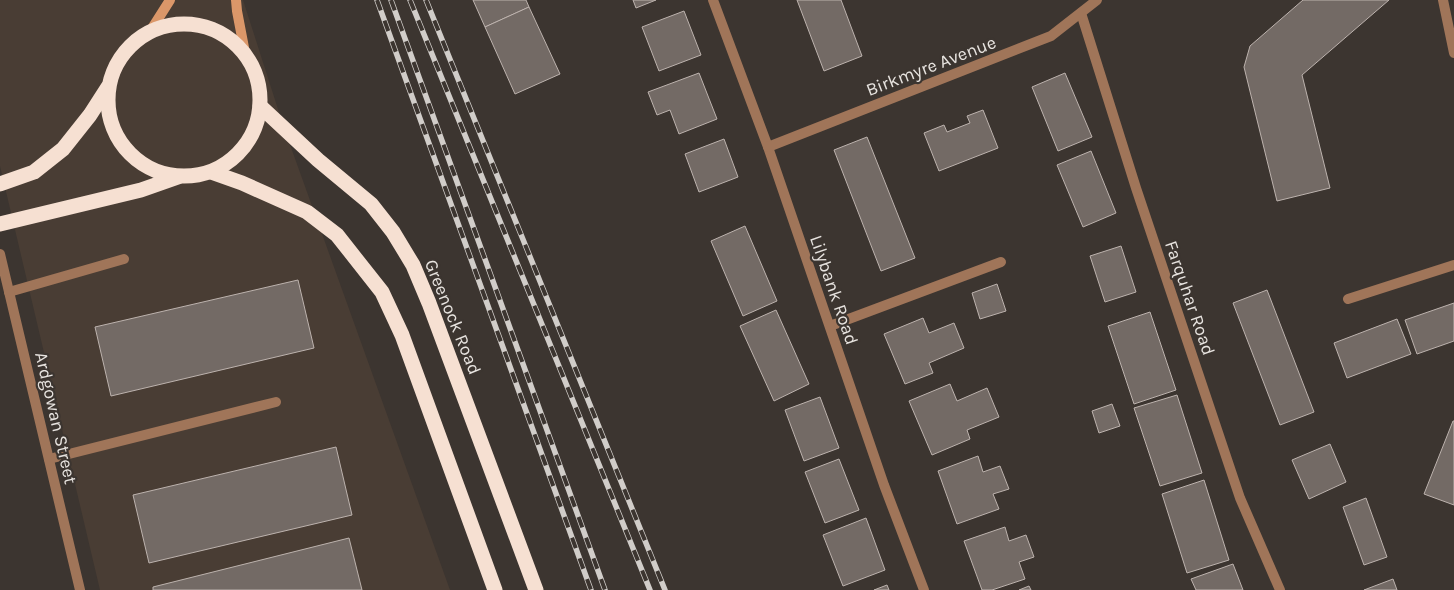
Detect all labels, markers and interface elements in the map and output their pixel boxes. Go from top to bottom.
street label: Birkmyre Avenue [863,31,999,101]
street label: Lilybank Road [805,232,863,348]
street label: Farquhar Road [1160,238,1220,358]
street label: Greenock Road [420,256,486,378]
street label: Ardgowan Street [30,350,82,486]

